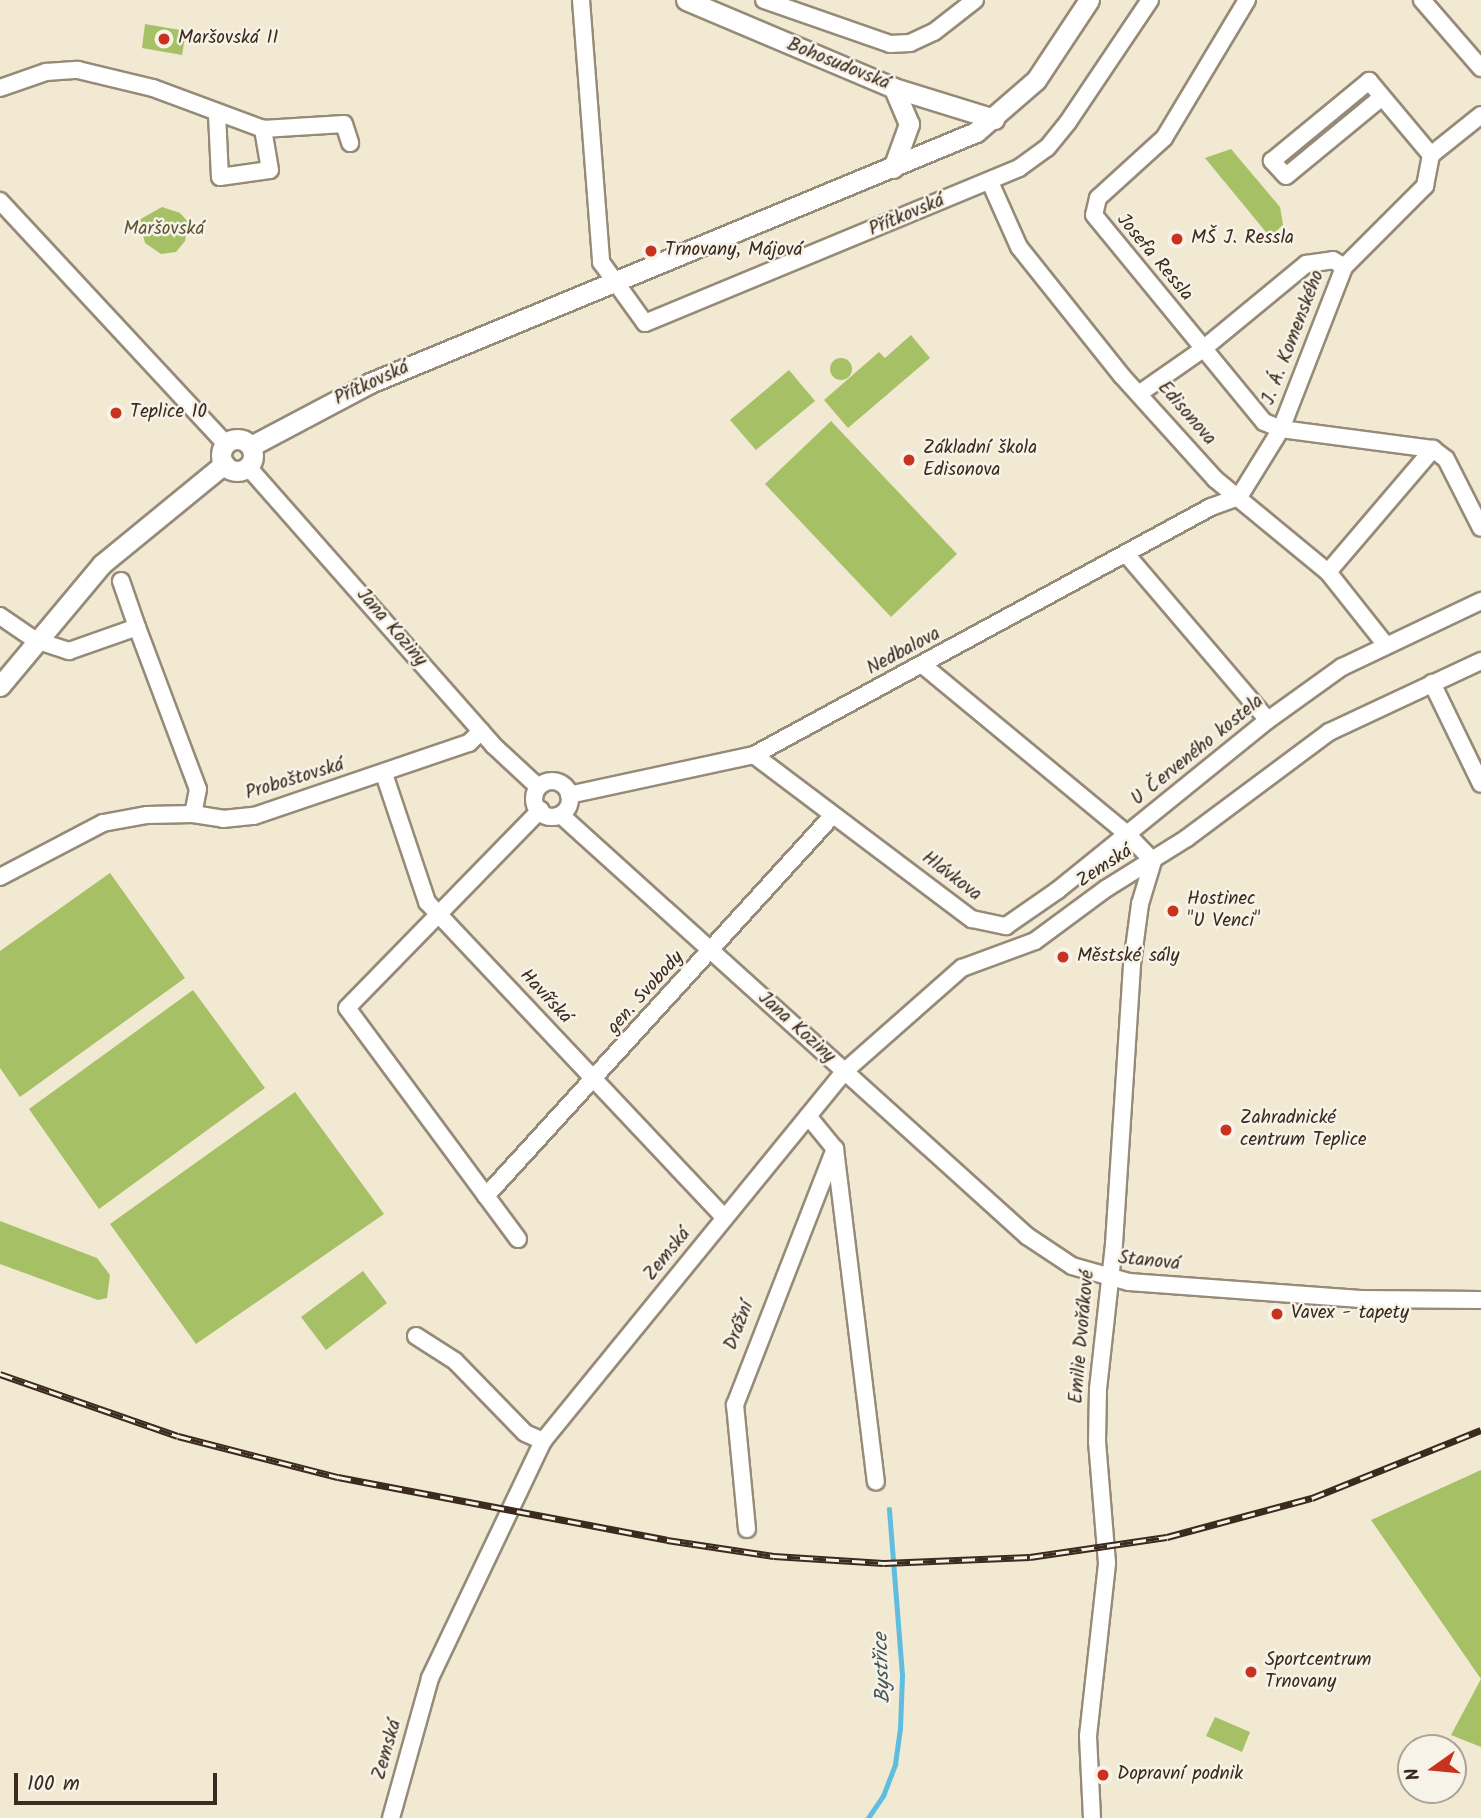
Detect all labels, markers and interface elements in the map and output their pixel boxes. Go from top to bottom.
place label: Maršovská II [178,28,278,50]
marker: Maršovská II [156,31,172,47]
street label: Bohosudovská [783,34,893,96]
street label: Přítkovská [866,190,948,242]
street label: Josefa Ressla [1111,210,1197,306]
park label: Maršovská [124,219,204,241]
place label: MŠ J. Ressla [1191,228,1294,250]
marker: MŠ J. Ressla [1169,231,1185,247]
place label: Trnovany, Májová [665,240,802,262]
marker: Trnovany, Májová [643,243,659,259]
street label: J. Á. Komenského [1258,267,1330,409]
street label: Přítkovská [331,357,413,411]
street label: Edisonova [1152,377,1220,451]
place label: Teplice 10 [130,402,207,424]
marker: Teplice 10 [108,405,124,421]
place label: Základní škola Edisonova [923,438,1037,482]
marker: Základní škola Edisonova [901,452,917,468]
street label: Jana Koziny [351,584,431,672]
street label: Nedbalova [863,623,945,681]
street label: U Červeného kostela [1127,691,1269,811]
street label: Proboštovská [243,754,347,806]
street label: Zemská [1073,841,1137,893]
street label: Hlávkova [917,847,985,907]
place label: Hostinec "U Venci" [1187,889,1260,933]
marker: Hostinec "U Venci" [1165,903,1181,919]
place label: Městské sály [1077,946,1179,968]
street label: gen. Svobody [603,947,689,1039]
marker: Městské sály [1055,949,1071,965]
street label: Havířská [514,965,576,1029]
street label: Jana Koziny [753,987,839,1069]
place label: Zahradnické centrum Teplice [1240,1108,1367,1152]
marker: Zahradnické centrum Teplice [1218,1122,1234,1138]
street label: Zemská [640,1224,696,1286]
street label: Stanová [1117,1247,1181,1277]
street label: Emilie Dvořákové [1066,1269,1100,1405]
street label: Drážní [720,1298,760,1354]
place label: Vavex - tapety [1291,1303,1409,1325]
marker: Vavex - tapety [1269,1306,1285,1322]
water label: Bystřice [869,1632,897,1704]
place label: Sportcentrum Trnovany [1265,1650,1371,1694]
marker: Sportcentrum Trnovany [1243,1664,1259,1680]
street label: Zemská [369,1717,407,1783]
north arrow [1397,1734,1467,1804]
scale bar [18,1758,220,1802]
place label: Dopravní podnik [1117,1764,1243,1786]
text: N [1398,1764,1430,1784]
marker: Dopravní podnik [1095,1767,1111,1783]
text: 100 m [27,1768,80,1801]

